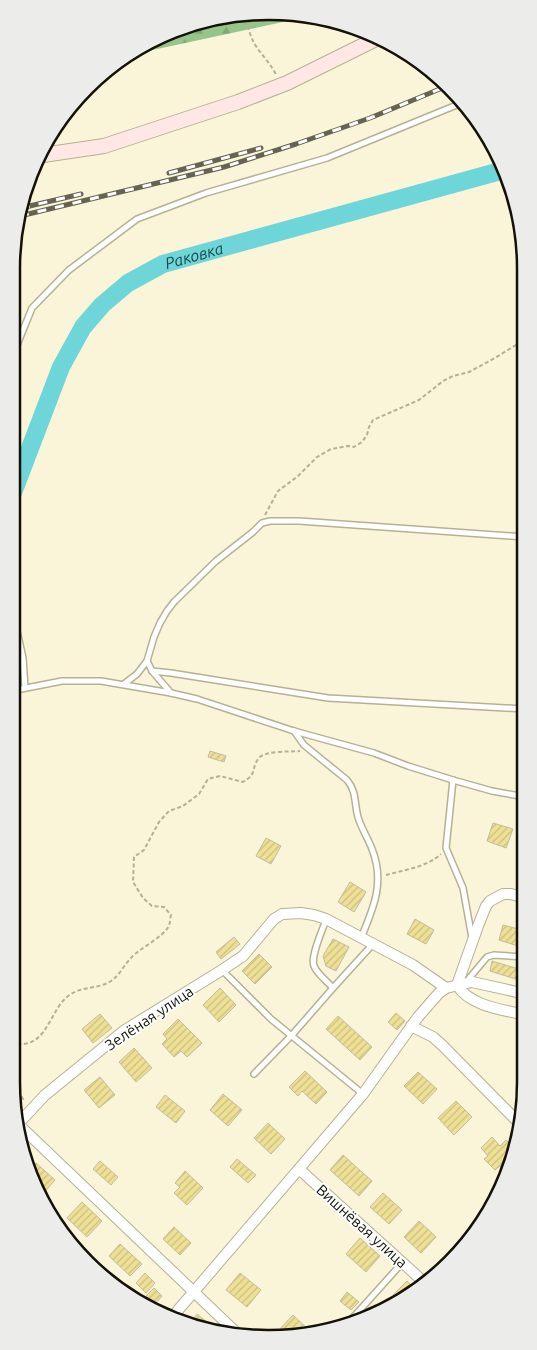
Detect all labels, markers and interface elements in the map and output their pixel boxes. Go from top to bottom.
water label: Раковка [163,239,226,272]
street label: Зелёная улица [102,982,196,1054]
street label: Вишнёвая улица [313,1181,411,1271]

